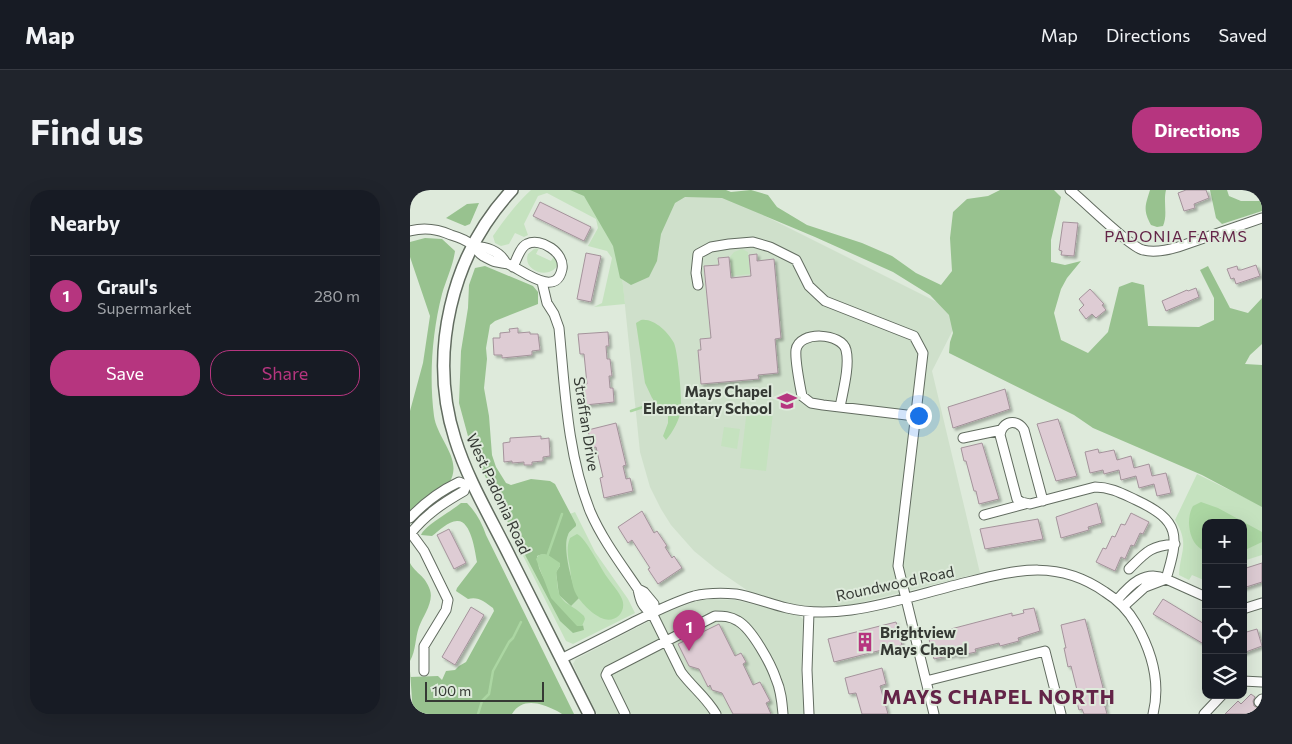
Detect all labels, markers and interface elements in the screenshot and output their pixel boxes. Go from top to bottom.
text: Map [25,20,75,49]
text: Map [1041,24,1078,46]
text: Directions [1106,24,1190,46]
text: Saved [1218,24,1267,46]
button: Directions [1132,107,1262,153]
text: Find us [30,109,144,152]
text: Nearby [50,210,120,235]
district label: PADONIA FARMS [1104,226,1248,245]
text: Graul's [97,275,158,298]
text: 1 [62,286,70,305]
text: 280 m [314,286,360,305]
text: Supermarket [97,298,192,317]
button: Save [50,350,200,396]
button: Share [210,350,360,396]
street label: Straffan Drive [571,375,603,472]
place label: Mays Chapel Elementary School [643,382,772,417]
school or university icon: Mays Chapel Elementary School [776,390,798,412]
your location [906,403,932,429]
street label: West Padonia Road [463,430,535,557]
map controls [1202,519,1247,699]
button: + [1202,519,1247,564]
street label: Roundwood Road [834,562,956,604]
button: − [1202,564,1247,609]
button: locate [1202,609,1247,654]
pin: 1 [673,610,705,651]
place label: Brightview Mays Chapel [880,623,968,658]
building icon: Brightview Mays Chapel [854,631,876,653]
button: layers [1202,654,1247,699]
scale bar [425,679,544,702]
text: 100 m [432,682,471,699]
district label: MAYS CHAPEL NORTH [882,684,1116,708]

